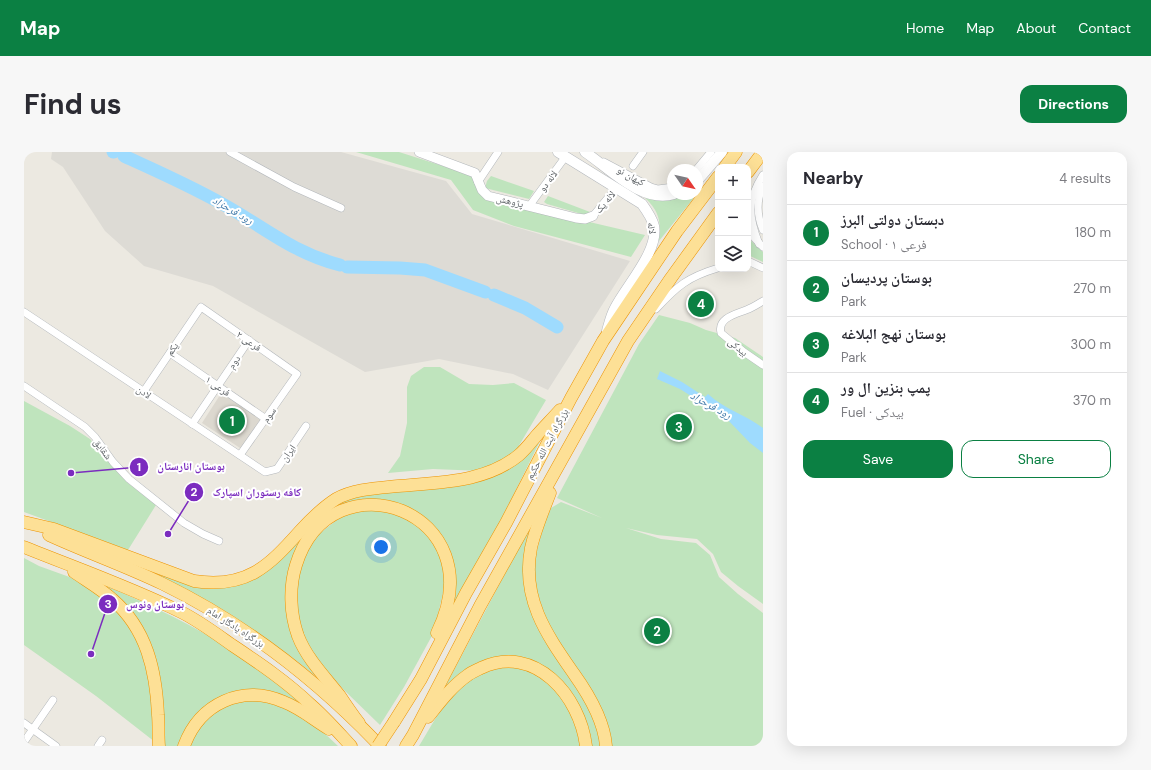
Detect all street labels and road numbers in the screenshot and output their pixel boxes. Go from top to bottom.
street label: کیهان نو [615,163,647,189]
street label: لاله دو [536,168,560,194]
street label: لاله یک [592,188,618,216]
street label: پژوهش [495,192,525,211]
street label: لاله [645,221,659,235]
street label: فرعی ۲ [234,328,264,354]
street label: بیدکی [725,335,751,359]
street label: یکم [163,340,182,359]
street label: دوم [225,353,244,372]
street label: فرعی ۱ [203,373,233,399]
street label: لادن [134,382,154,402]
street label: سوم [259,404,280,426]
street label: بزرگراه آیت الله حکیم [523,406,572,482]
street label: شقایق [91,436,115,462]
street label: ایران [278,442,298,464]
street label: بزرگراه یادگار امام [204,604,267,651]

